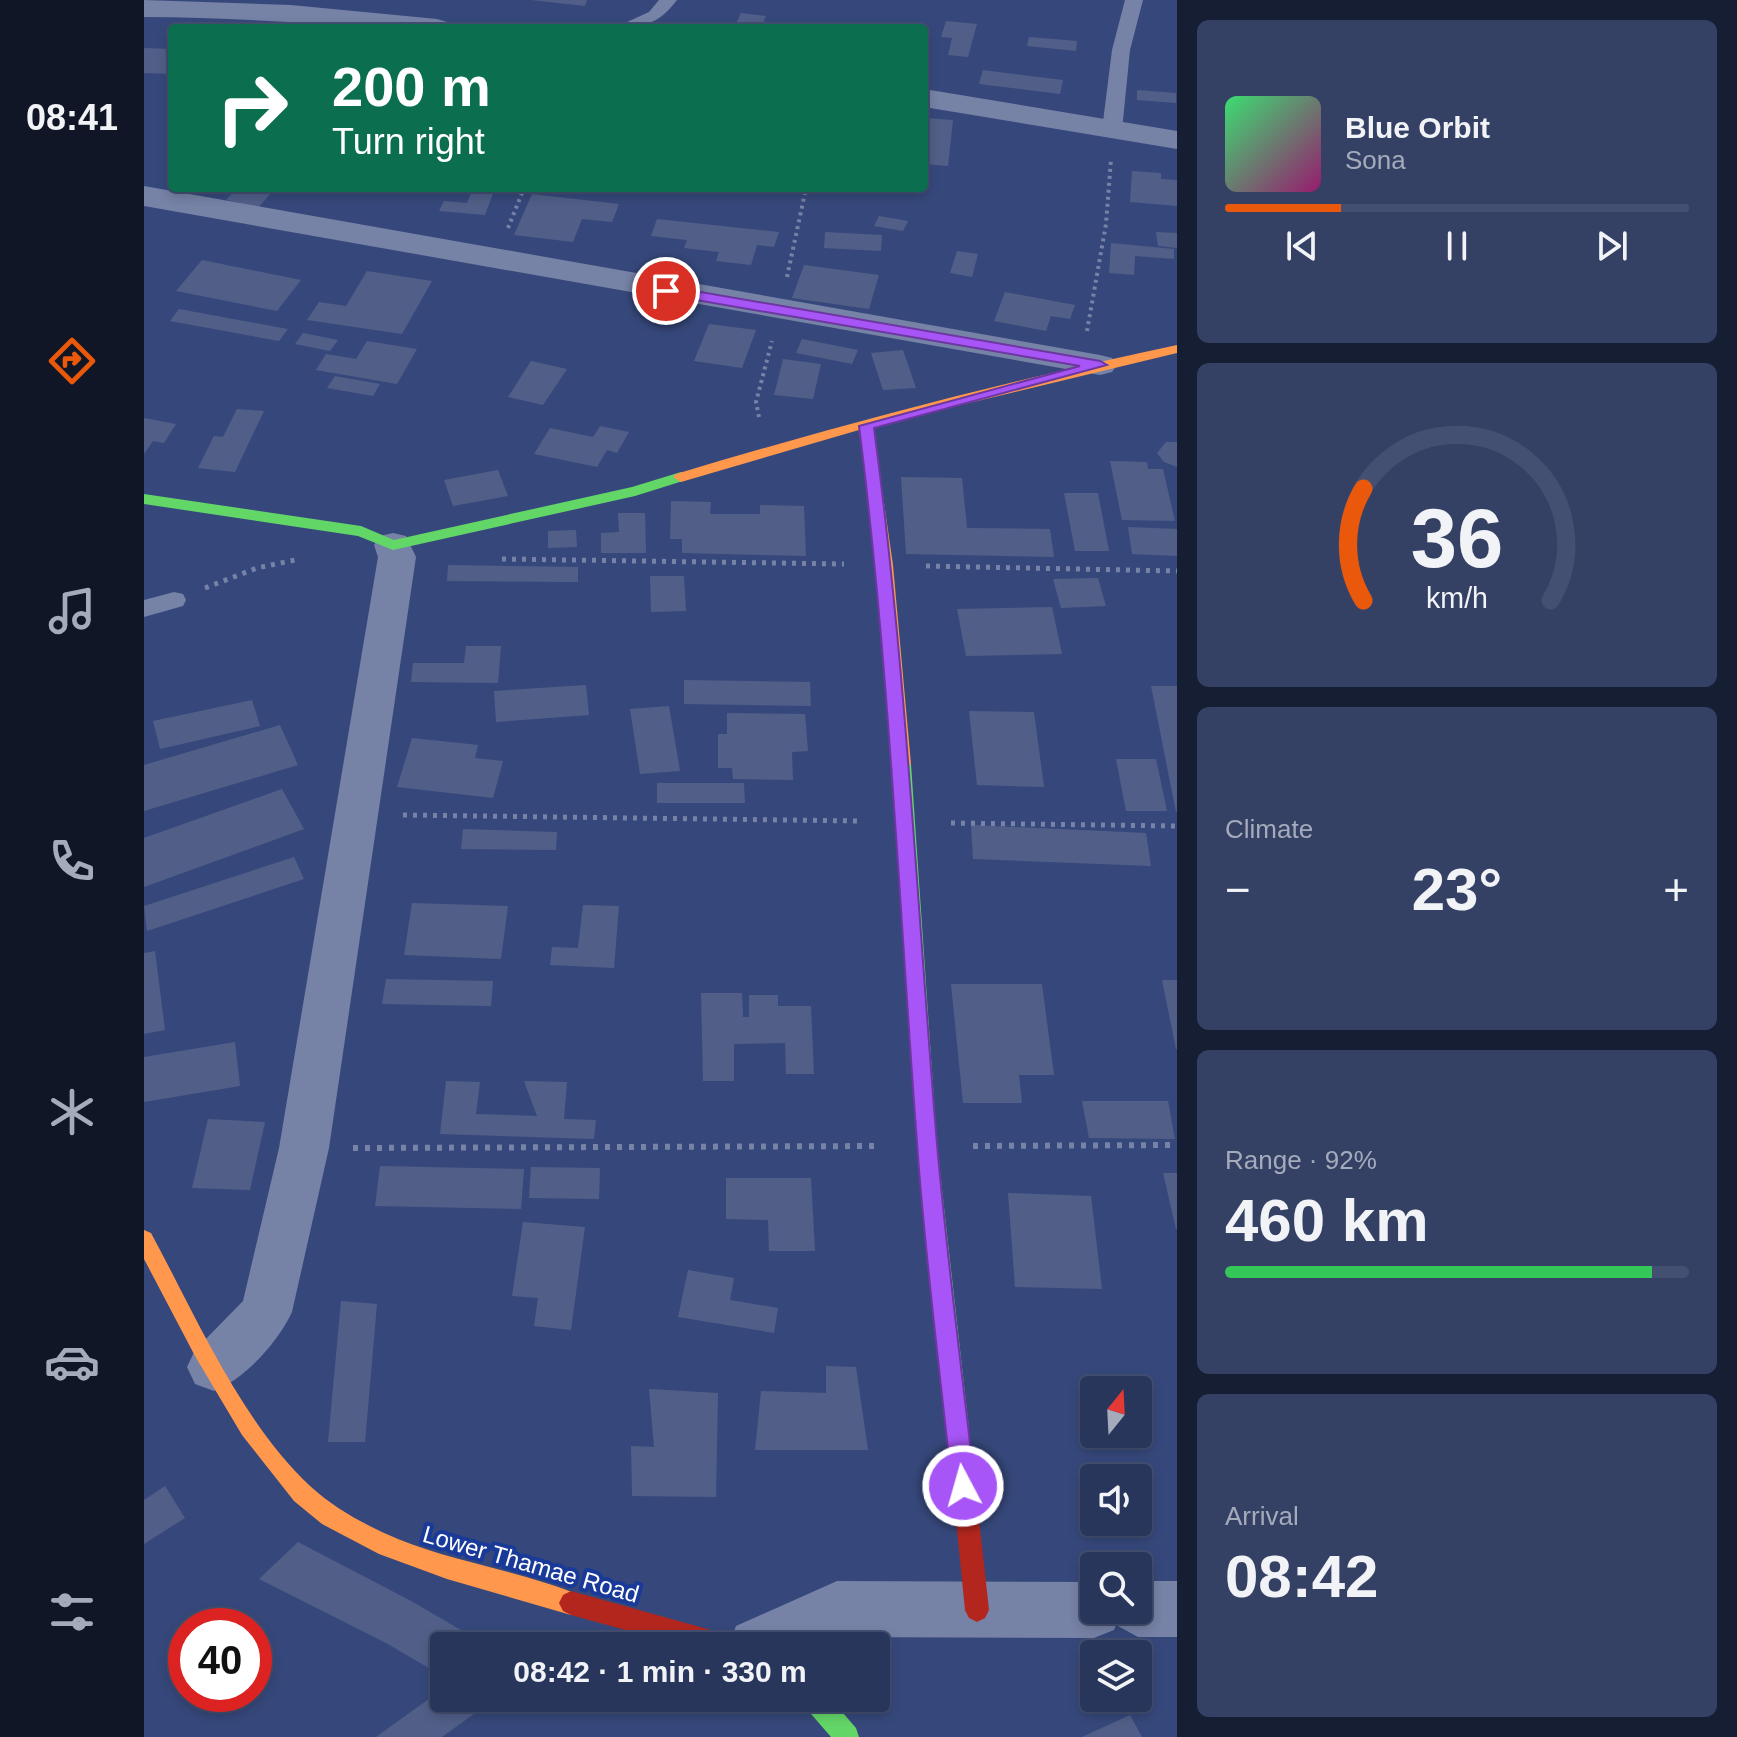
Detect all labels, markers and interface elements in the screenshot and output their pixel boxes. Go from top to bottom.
text: 200 m [332,55,491,118]
icon: right [200,56,304,160]
text: 08:41 [26,97,118,138]
text: Blue Orbit [1345,111,1490,144]
text: Turn right [332,121,485,162]
text: Sona [1345,145,1406,175]
icon: previous [1280,224,1324,268]
icon: pause [1435,224,1479,268]
icon: next [1590,224,1634,268]
pin [632,257,700,325]
icon: arrive [644,269,688,313]
icon: directions [44,333,100,389]
text: 36 [1411,492,1503,585]
text: km/h [1426,582,1488,614]
icon: music [44,583,100,639]
text: Climate [1225,814,1313,844]
icon: phone [44,833,100,889]
text: 23° [1412,856,1502,923]
text: − [1225,865,1251,914]
text: + [1663,865,1689,914]
icon: climate [44,1084,100,1140]
text: Range · 92% [1225,1145,1377,1175]
text: 460 km [1225,1187,1429,1254]
icon: car [44,1334,100,1390]
north arrow [1080,1376,1152,1448]
map controls [1080,1376,1152,1712]
position arrow [921,1444,1005,1528]
button: sound [1080,1464,1152,1536]
text: Arrival [1225,1501,1299,1531]
street label: Lower Thamae Road [420,1520,642,1608]
text: 08:42 [1225,1543,1378,1610]
button: search [1080,1552,1152,1624]
icon: filters [44,1584,100,1640]
speed limit sign: 40 [168,1608,272,1712]
button: layers [1080,1640,1152,1712]
text: 08:42 · 1 min · 330 m [513,1655,807,1688]

